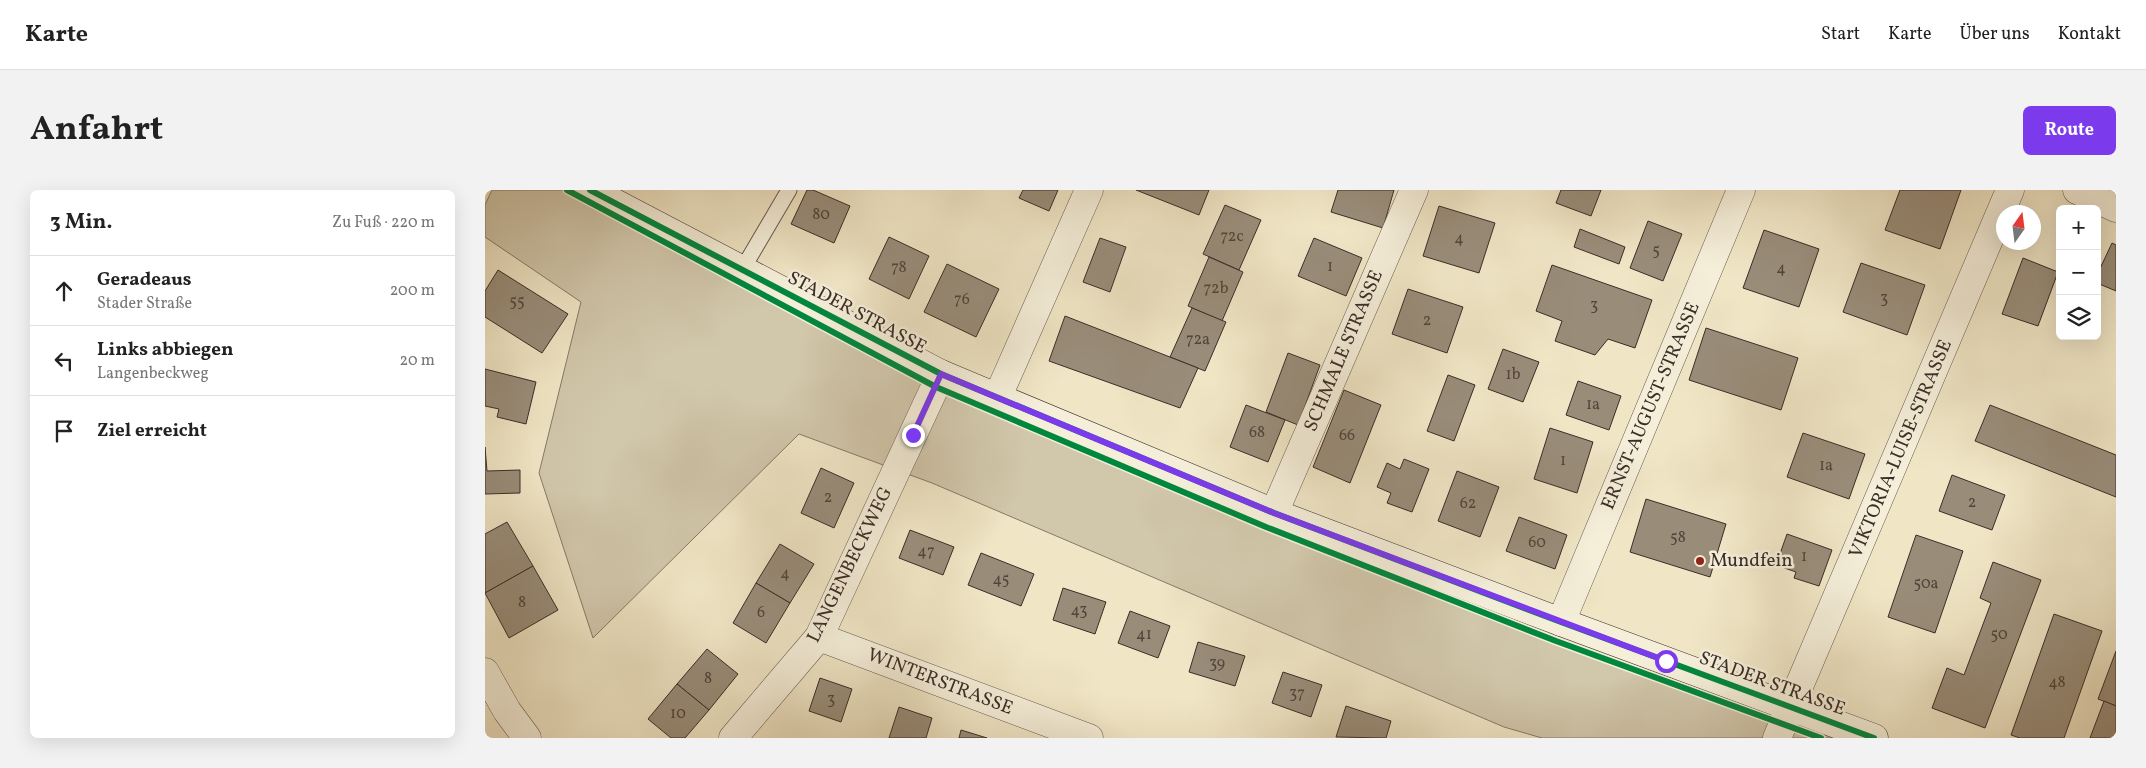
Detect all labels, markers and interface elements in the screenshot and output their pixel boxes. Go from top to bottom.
text: Karte [25,18,88,52]
text: Start [1821,22,1860,47]
text: Karte [1888,22,1932,47]
text: Über uns [1960,22,2030,47]
text: Kontakt [2058,22,2121,47]
text: Anfahrt [30,106,163,154]
button: Route [2023,106,2116,155]
house number: 80 [812,204,830,226]
north arrow [1996,205,2041,250]
map controls [2056,205,2101,340]
button: + [2056,205,2101,250]
text: 3 Min. [50,208,112,237]
text: Zu Fuß · 220 m [332,212,435,234]
house number: 72c [1220,226,1244,248]
house number: 4 [1454,228,1464,250]
house number: 5 [1652,240,1660,262]
button: − [2056,250,2101,295]
house number: 1 [1327,256,1333,278]
house number: 78 [891,257,907,279]
house number: 4 [1776,258,1786,280]
street label: STADER STRASSE [783,265,931,361]
street label: SCHMALE STRASSE [1298,266,1390,436]
text: Geradeaus [97,267,192,293]
icon: ahead [50,277,78,305]
house number: 72b [1204,278,1229,300]
text: 200 m [390,280,435,302]
house number: 3 [1880,288,1888,310]
house number: 76 [954,289,970,311]
house number: 55 [509,291,525,313]
text: Stader Straße [97,293,192,315]
house number: 3 [1590,295,1598,317]
button: layers [2056,295,2101,340]
street label: ERNST-AUGUST-STRASSE [1595,298,1707,514]
house number: 2 [1423,310,1431,332]
house number: 72a [1186,329,1210,351]
street label: VIKTORIA-LUISE-STRASSE [1843,336,1959,562]
text: Links abbiegen [97,337,234,363]
icon: left [50,347,78,375]
text: 20 m [400,350,435,372]
text: Langenbeckweg [97,363,209,385]
house number: 1b [1506,364,1521,386]
house number: 1a [1586,394,1600,416]
icon: arrive [50,417,78,445]
text: Ziel erreicht [97,418,207,444]
house number: 68 [1249,422,1265,444]
route end [902,424,925,447]
house number: 66 [1339,425,1355,447]
house number: 1 [1560,450,1566,472]
house number: 1a [1819,455,1833,477]
street label: LANGENBECKWEG [801,483,899,647]
house number: 2 [824,487,832,509]
house number: 2 [1968,492,1976,514]
house number: 62 [1460,493,1476,515]
house number: 58 [1670,527,1686,549]
house number: 60 [1528,532,1546,554]
house number: 47 [917,541,935,563]
house number: 1 [1801,546,1807,568]
place label: Mundfein [1710,548,1793,574]
marker: Mundfein [1694,555,1706,567]
house number: 4 [780,563,790,585]
house number: 45 [993,569,1009,591]
house number: 50a [1914,573,1939,595]
house number: 8 [518,592,526,614]
house number: 43 [1070,600,1088,622]
house number: 6 [757,602,765,624]
house number: 41 [1136,624,1152,646]
house number: 50 [1991,624,2008,646]
street label: WINTERSTRASSE [863,642,1017,722]
street label: STADER STRASSE [1695,645,1849,723]
route start [1655,650,1678,673]
house number: 39 [1209,653,1225,675]
house number: 8 [704,668,712,690]
house number: 48 [2048,672,2066,694]
house number: 37 [1289,683,1305,705]
house number: 3 [827,689,835,711]
house number: 10 [670,703,686,725]

